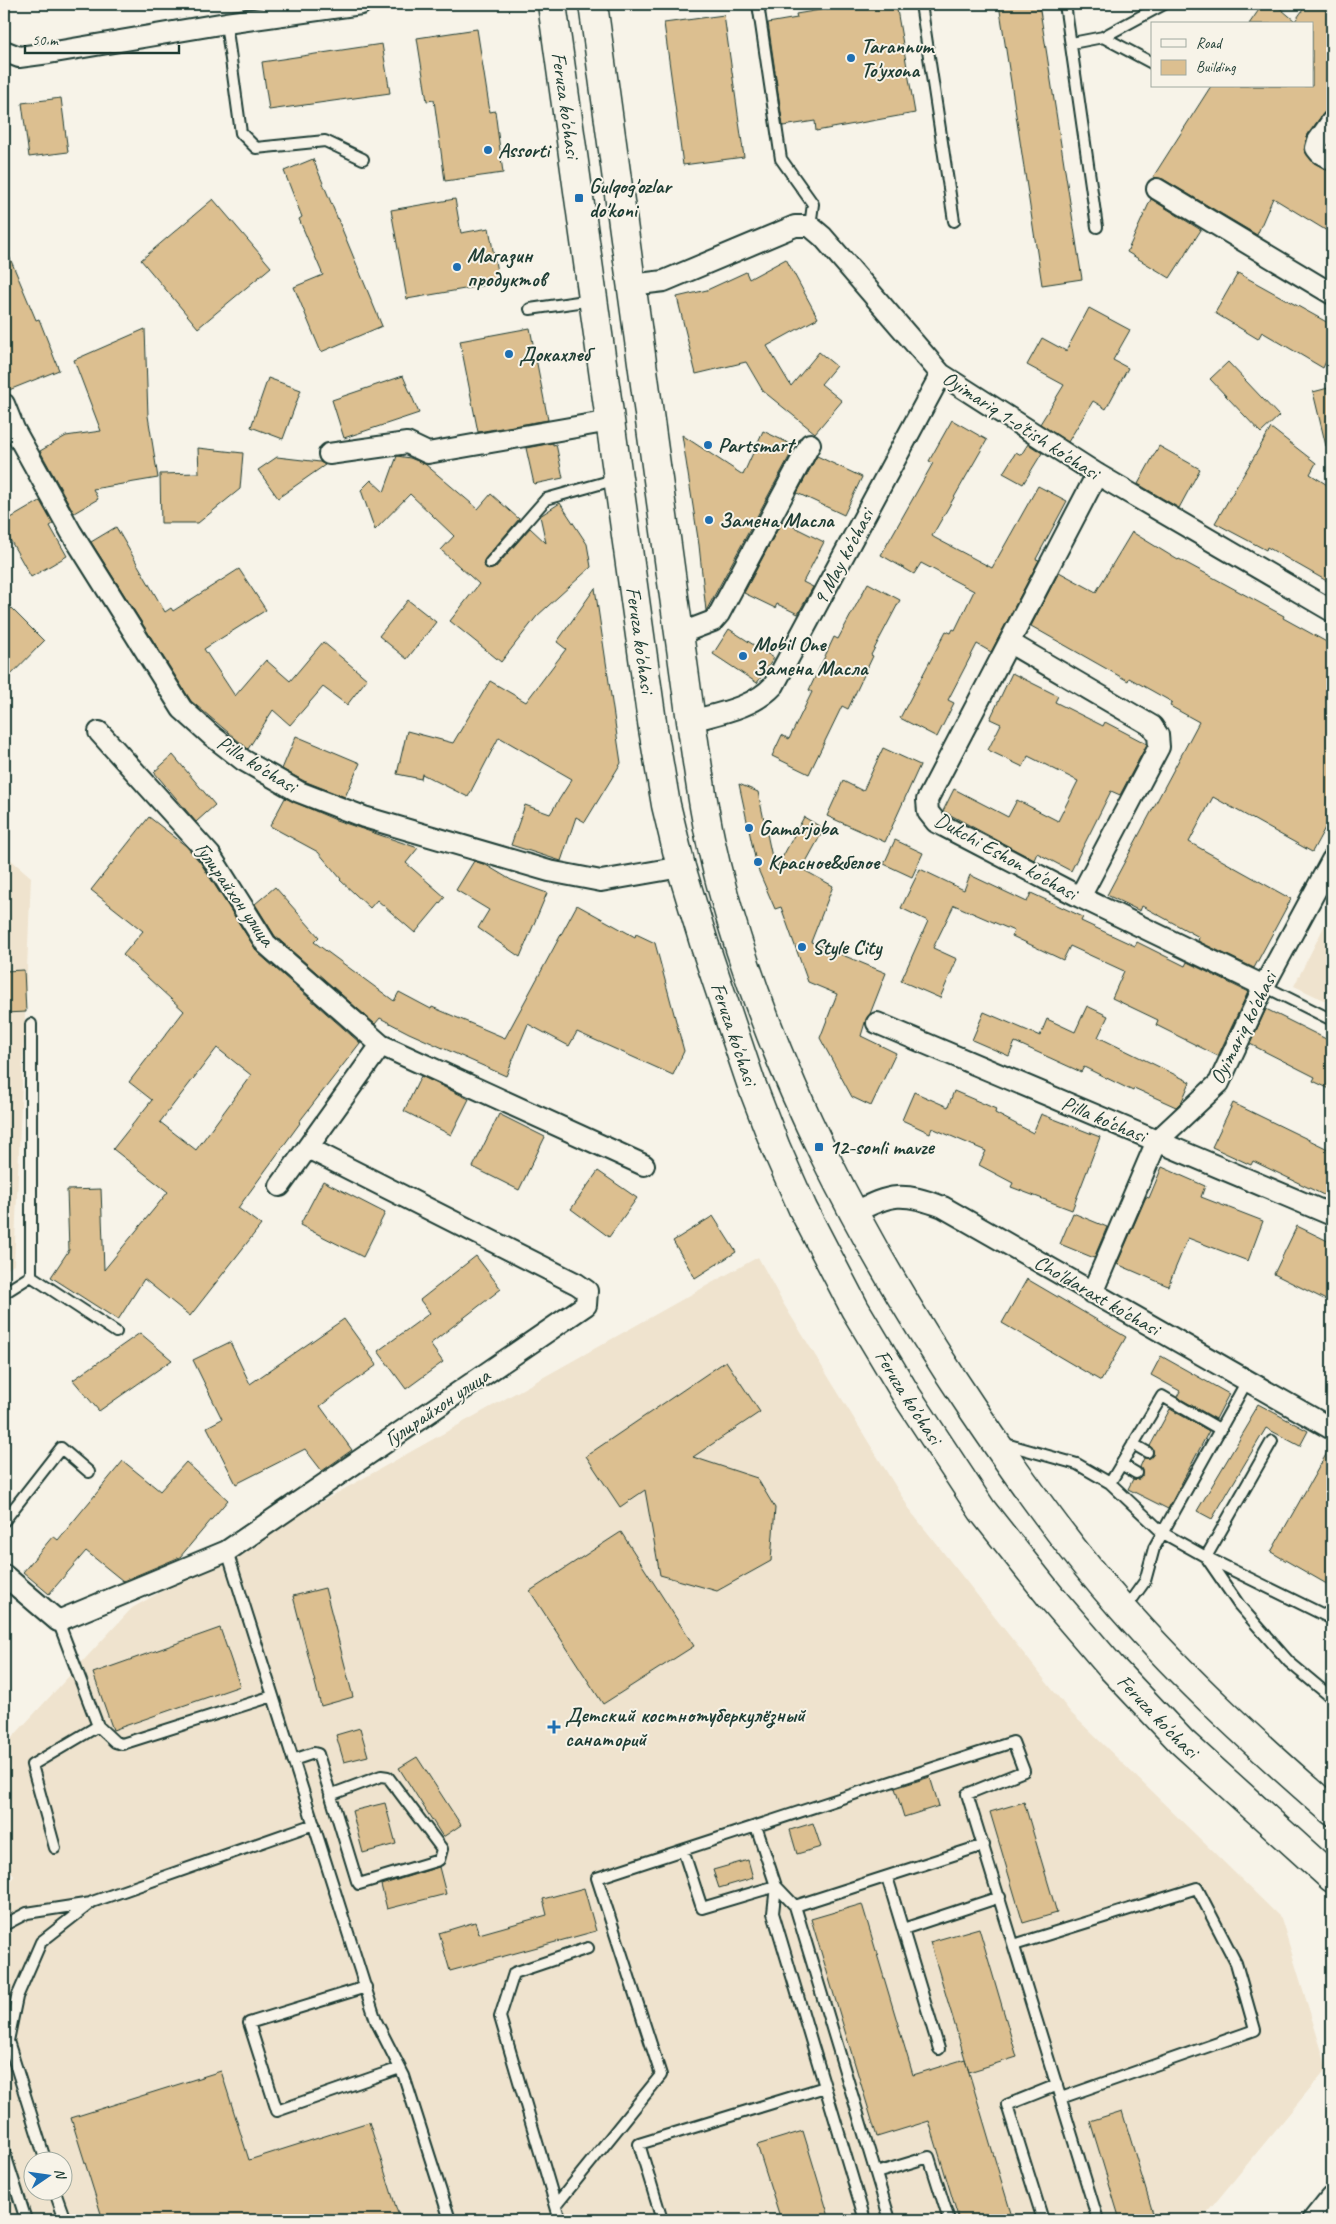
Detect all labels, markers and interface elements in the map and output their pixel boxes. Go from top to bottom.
scale bar [25,22,179,54]
legend [1151,22,1314,88]
text: 50 m [32,31,59,50]
place label: Tarannum To'yxona [861,33,935,83]
text: Road [1196,34,1223,53]
street label: Feruza ko'chasi [546,50,587,163]
marker: Tarannum To'yxona [845,52,857,64]
text: Building [1196,58,1236,77]
place label: Assorti [498,137,552,163]
marker: Assorti [482,144,494,156]
place label: Gulqog'ozlar do'koni [589,173,673,223]
marker: Gulqog'ozlar do'koni [573,192,585,204]
place label: Магазин продуктов [467,242,550,293]
marker: Магазин продуктов [451,261,463,273]
place label: Докахлеб [519,341,596,367]
marker: Докахлеб [503,348,515,360]
street label: Oyimariq 1-o'tish ko'chasi [938,365,1107,487]
place label: Partsmart [718,432,796,458]
marker: Partsmart [702,439,714,451]
street label: 9 May ko'chasi [807,502,881,610]
place label: Замена Масла [719,507,835,533]
marker: Замена Масла [703,514,715,526]
street label: Feruza ko'chasi [620,585,661,697]
place label: Mobil One Замена Масла [753,631,869,681]
marker: Mobil One Замена Масла [737,650,749,662]
street label: Pilla ko'chasi [212,729,304,800]
street label: Dukchi Eshon ko'chasi [930,806,1084,907]
place label: Gamarjoba [759,815,839,841]
marker: Gamarjoba [743,822,755,834]
street label: Гулирайхон улица [189,837,282,953]
place label: Красное&белое [768,849,882,875]
marker: Красное&белое [752,856,764,868]
place label: Style City [812,934,883,961]
marker: Style City [796,941,808,953]
street label: Oyimariq ko'chasi [1204,965,1284,1088]
street label: Feruza ko'chasi [705,979,765,1091]
street label: Pilla ko‘chasi [1058,1090,1153,1150]
place label: 12-sonli mavze [829,1134,936,1160]
marker: 12-sonli mavze [813,1141,825,1153]
street label: Cho'ldaraxt ko'chasi [1030,1249,1167,1343]
street label: Feruza ko'chasi [869,1345,950,1452]
street label: Гулирайхон улица [379,1361,496,1452]
street label: Feruza ko'chasi [1112,1669,1206,1766]
place label: Детский костнотуберкулёзный санаторий [565,1702,807,1752]
marker: Детский костнотуберкулёзный санаторий [547,1720,561,1734]
north arrow [22,2152,72,2202]
text: N [51,2167,70,2182]

